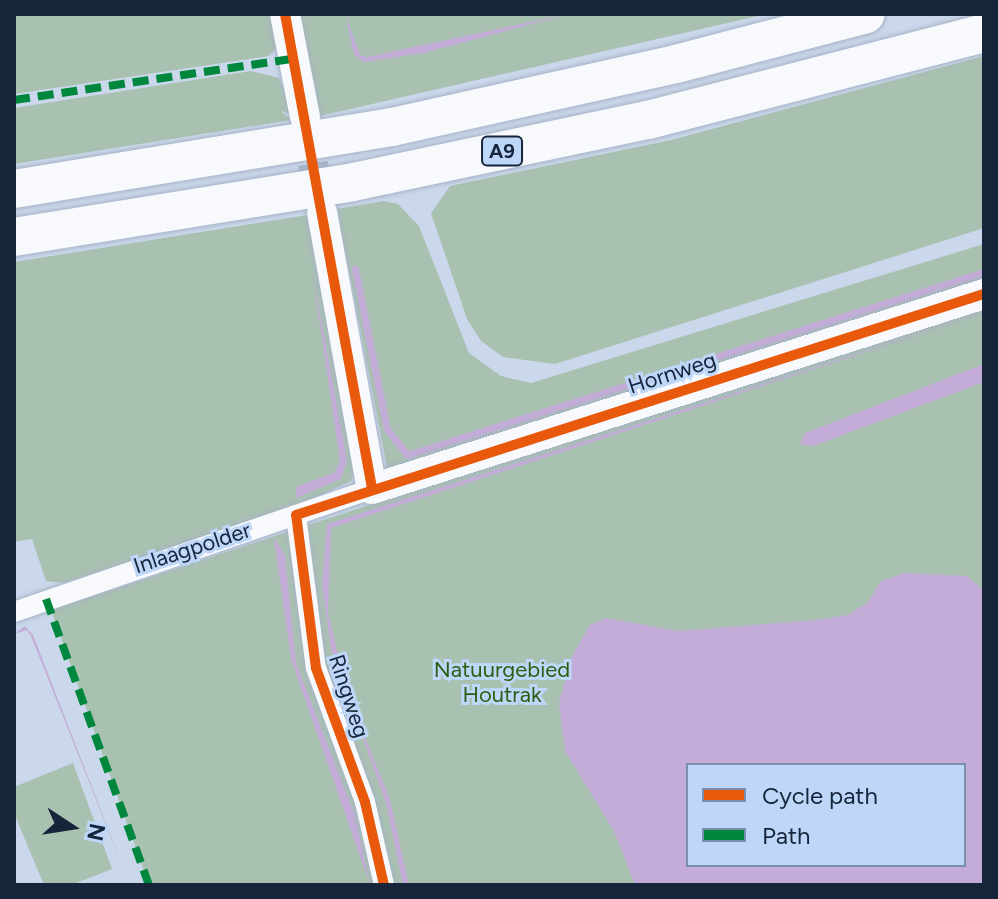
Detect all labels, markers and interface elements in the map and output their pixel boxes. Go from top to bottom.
road number: A9 [480,135,524,167]
street label: Hornweg [625,346,719,400]
street label: Inlaagpolder [130,517,254,579]
street label: Ringweg [323,651,375,741]
park label: Natuurgebied Houtrak [434,656,570,708]
legend [686,763,966,867]
text: Cycle path [762,781,878,810]
north arrow [32,787,112,867]
text: N [81,821,111,843]
text: Path [762,821,810,850]

